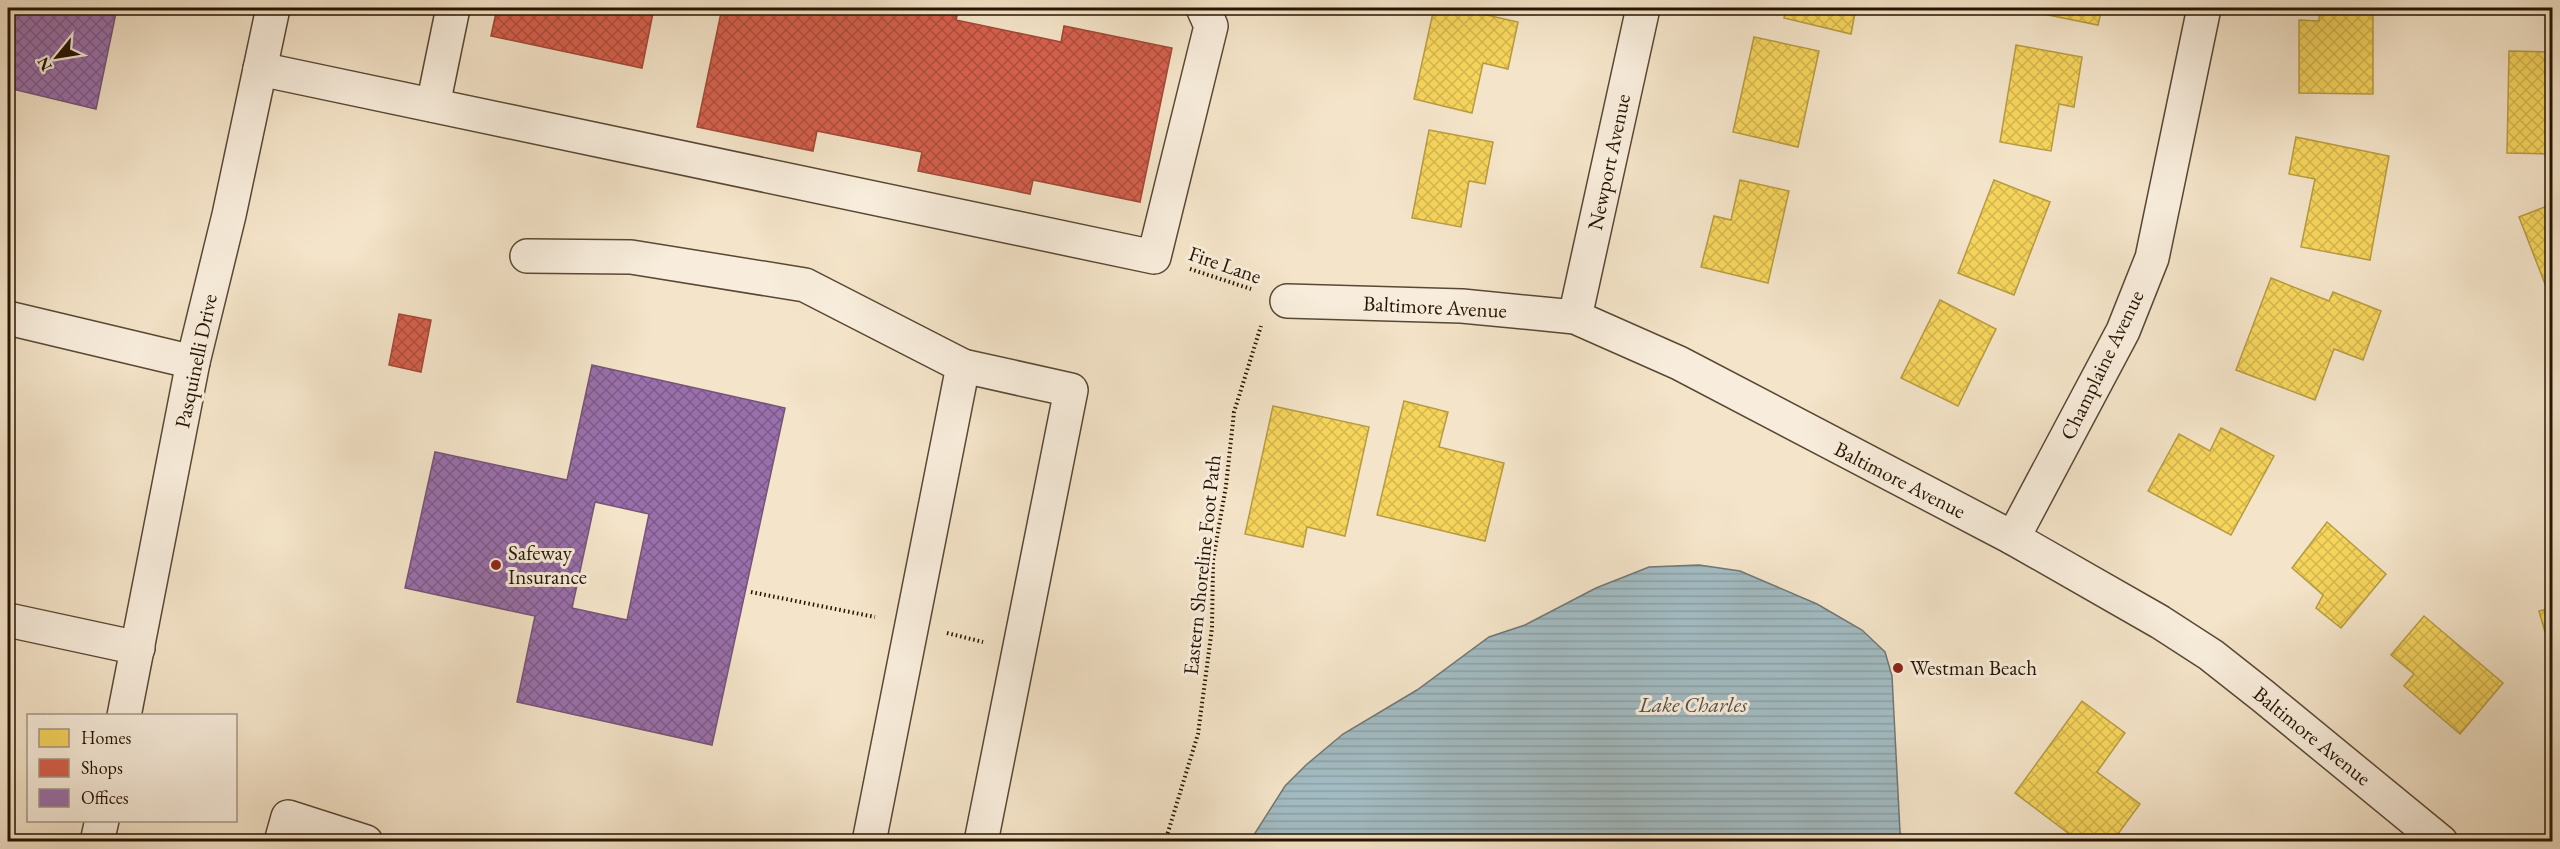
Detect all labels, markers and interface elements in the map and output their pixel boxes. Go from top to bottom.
north arrow [27,27,87,87]
text: N [32,53,57,75]
street label: Newport Avenue [1581,91,1636,232]
street label: Fire Lane [1185,240,1265,290]
street label: Champlaine Avenue [2054,285,2149,444]
street label: Baltimore Avenue [1362,289,1508,324]
street label: Pasquinelli Drive [168,291,223,430]
street label: Baltimore Avenue [1830,435,1970,524]
street label: Eastern Shoreline Foot Path [1177,453,1227,676]
place label: Safeway Insurance [508,539,587,590]
marker: Safeway Insurance [489,558,503,572]
place label: Westman Beach [1910,654,2037,681]
marker: Westman Beach [1891,661,1905,675]
street label: Baltimore Avenue [2248,680,2377,791]
water label: Lake Charles [1638,690,1748,719]
legend [27,714,237,822]
text: Homes [81,726,132,749]
text: Shops [81,756,123,779]
text: Offices [81,786,129,809]

